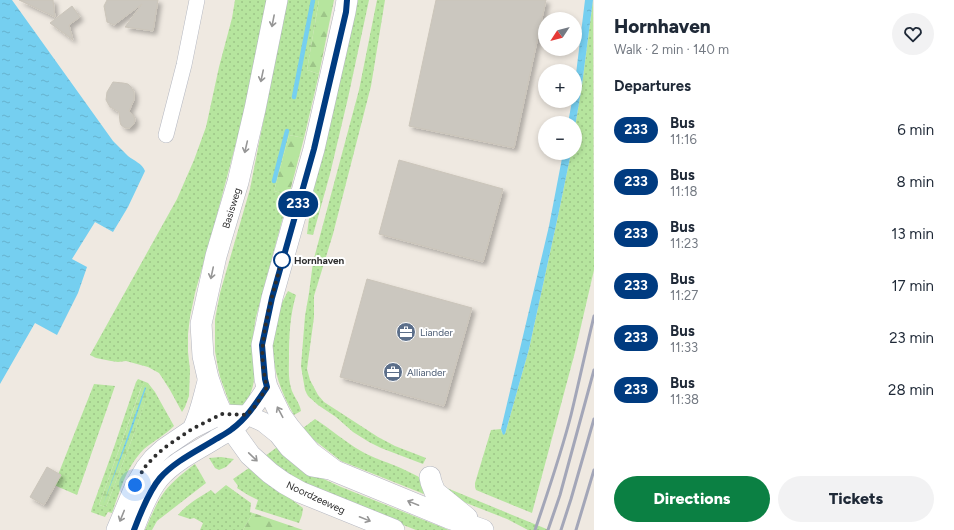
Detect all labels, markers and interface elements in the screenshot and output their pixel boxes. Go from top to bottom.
north arrow [538,12,582,56]
map controls [538,12,582,160]
button: heart [892,13,934,55]
one-way arrow [269,14,277,27]
text: Hornhaven [614,15,711,38]
text: Walk · 2 min · 140 m [614,42,729,57]
button: + [538,64,582,108]
one-way arrow [258,69,266,82]
text: Departures [614,77,691,95]
text: Bus [670,114,695,132]
button: − [538,116,582,160]
text: 233 [624,121,648,138]
text: 6 min [897,121,934,139]
text: 11:16 [670,132,697,147]
one-way arrow [242,141,250,154]
text: Bus [670,166,695,184]
text: 233 [624,173,648,190]
text: 8 min [896,173,934,191]
text: 11:18 [670,184,697,199]
street label: Basisweg [219,186,244,230]
line badge: 233 [275,191,321,217]
text: 233 [286,195,310,212]
text: Bus [670,218,695,236]
text: 233 [624,225,648,242]
text: 13 min [891,225,934,243]
text: 11:23 [670,236,698,251]
marker: Hornhaven [273,251,291,269]
place label: Hornhaven [294,254,345,267]
one-way arrow [208,266,216,279]
text: Bus [670,270,695,288]
text: 233 [624,277,648,294]
text: 17 min [891,277,934,295]
text: 11:27 [670,288,698,303]
office icon: Liander [395,321,417,343]
text: Bus [670,322,695,340]
place label: Liander [420,326,454,339]
text: 233 [624,329,648,346]
text: 23 min [889,329,934,347]
text: 11:33 [670,340,698,355]
office icon: Alliander [382,361,404,383]
place label: Alliander [407,366,446,379]
text: Bus [670,374,695,392]
text: 233 [624,381,648,398]
text: 28 min [888,381,934,399]
text: 11:38 [670,392,699,407]
one-way arrow [276,406,283,418]
one-way arrow [248,452,258,462]
your location [125,475,145,495]
button: Directions [614,476,770,522]
button: Tickets [778,476,934,522]
street label: Noordzeeweg [284,478,347,517]
one-way arrow [408,499,420,506]
one-way arrow [118,509,126,521]
one-way arrow [359,515,371,523]

